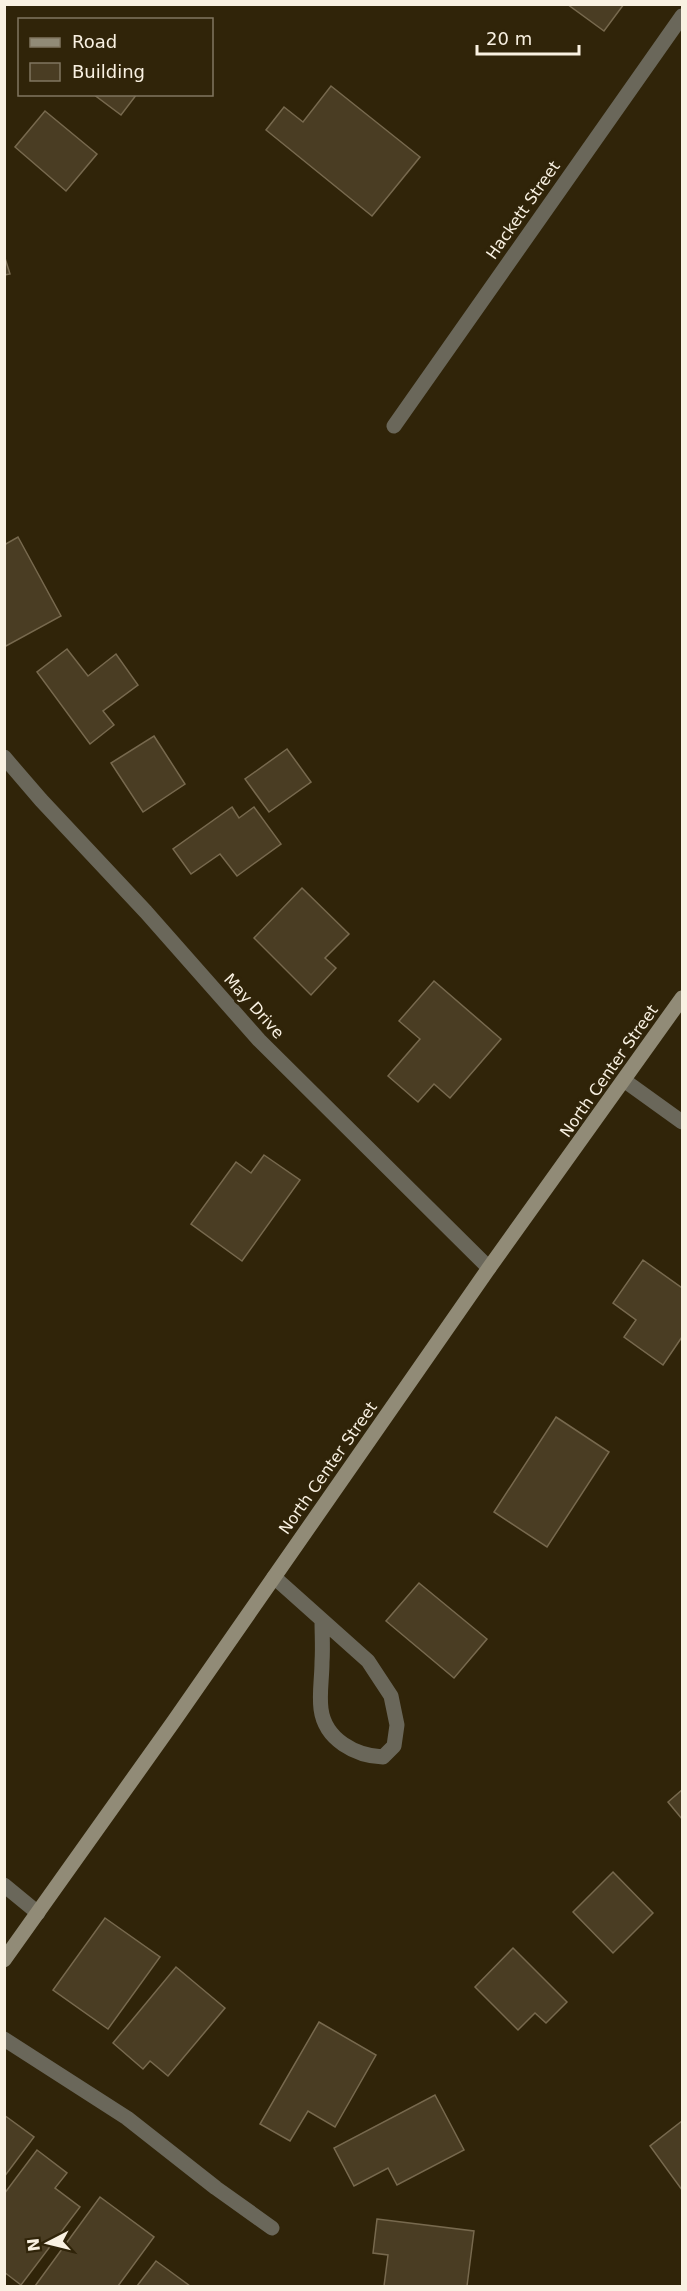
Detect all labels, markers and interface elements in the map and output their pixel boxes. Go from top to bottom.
legend [18,18,213,96]
scale bar [477,18,579,56]
text: 20 m [486,28,532,49]
text: Road [72,31,117,52]
text: Building [72,61,145,82]
street label: Hackett Street [482,157,564,263]
street label: May Drive [220,970,288,1042]
street label: North Center Street [556,1001,662,1141]
street label: North Center Street [275,1398,381,1538]
north arrow [18,2213,78,2273]
text: N [23,2237,44,2253]

